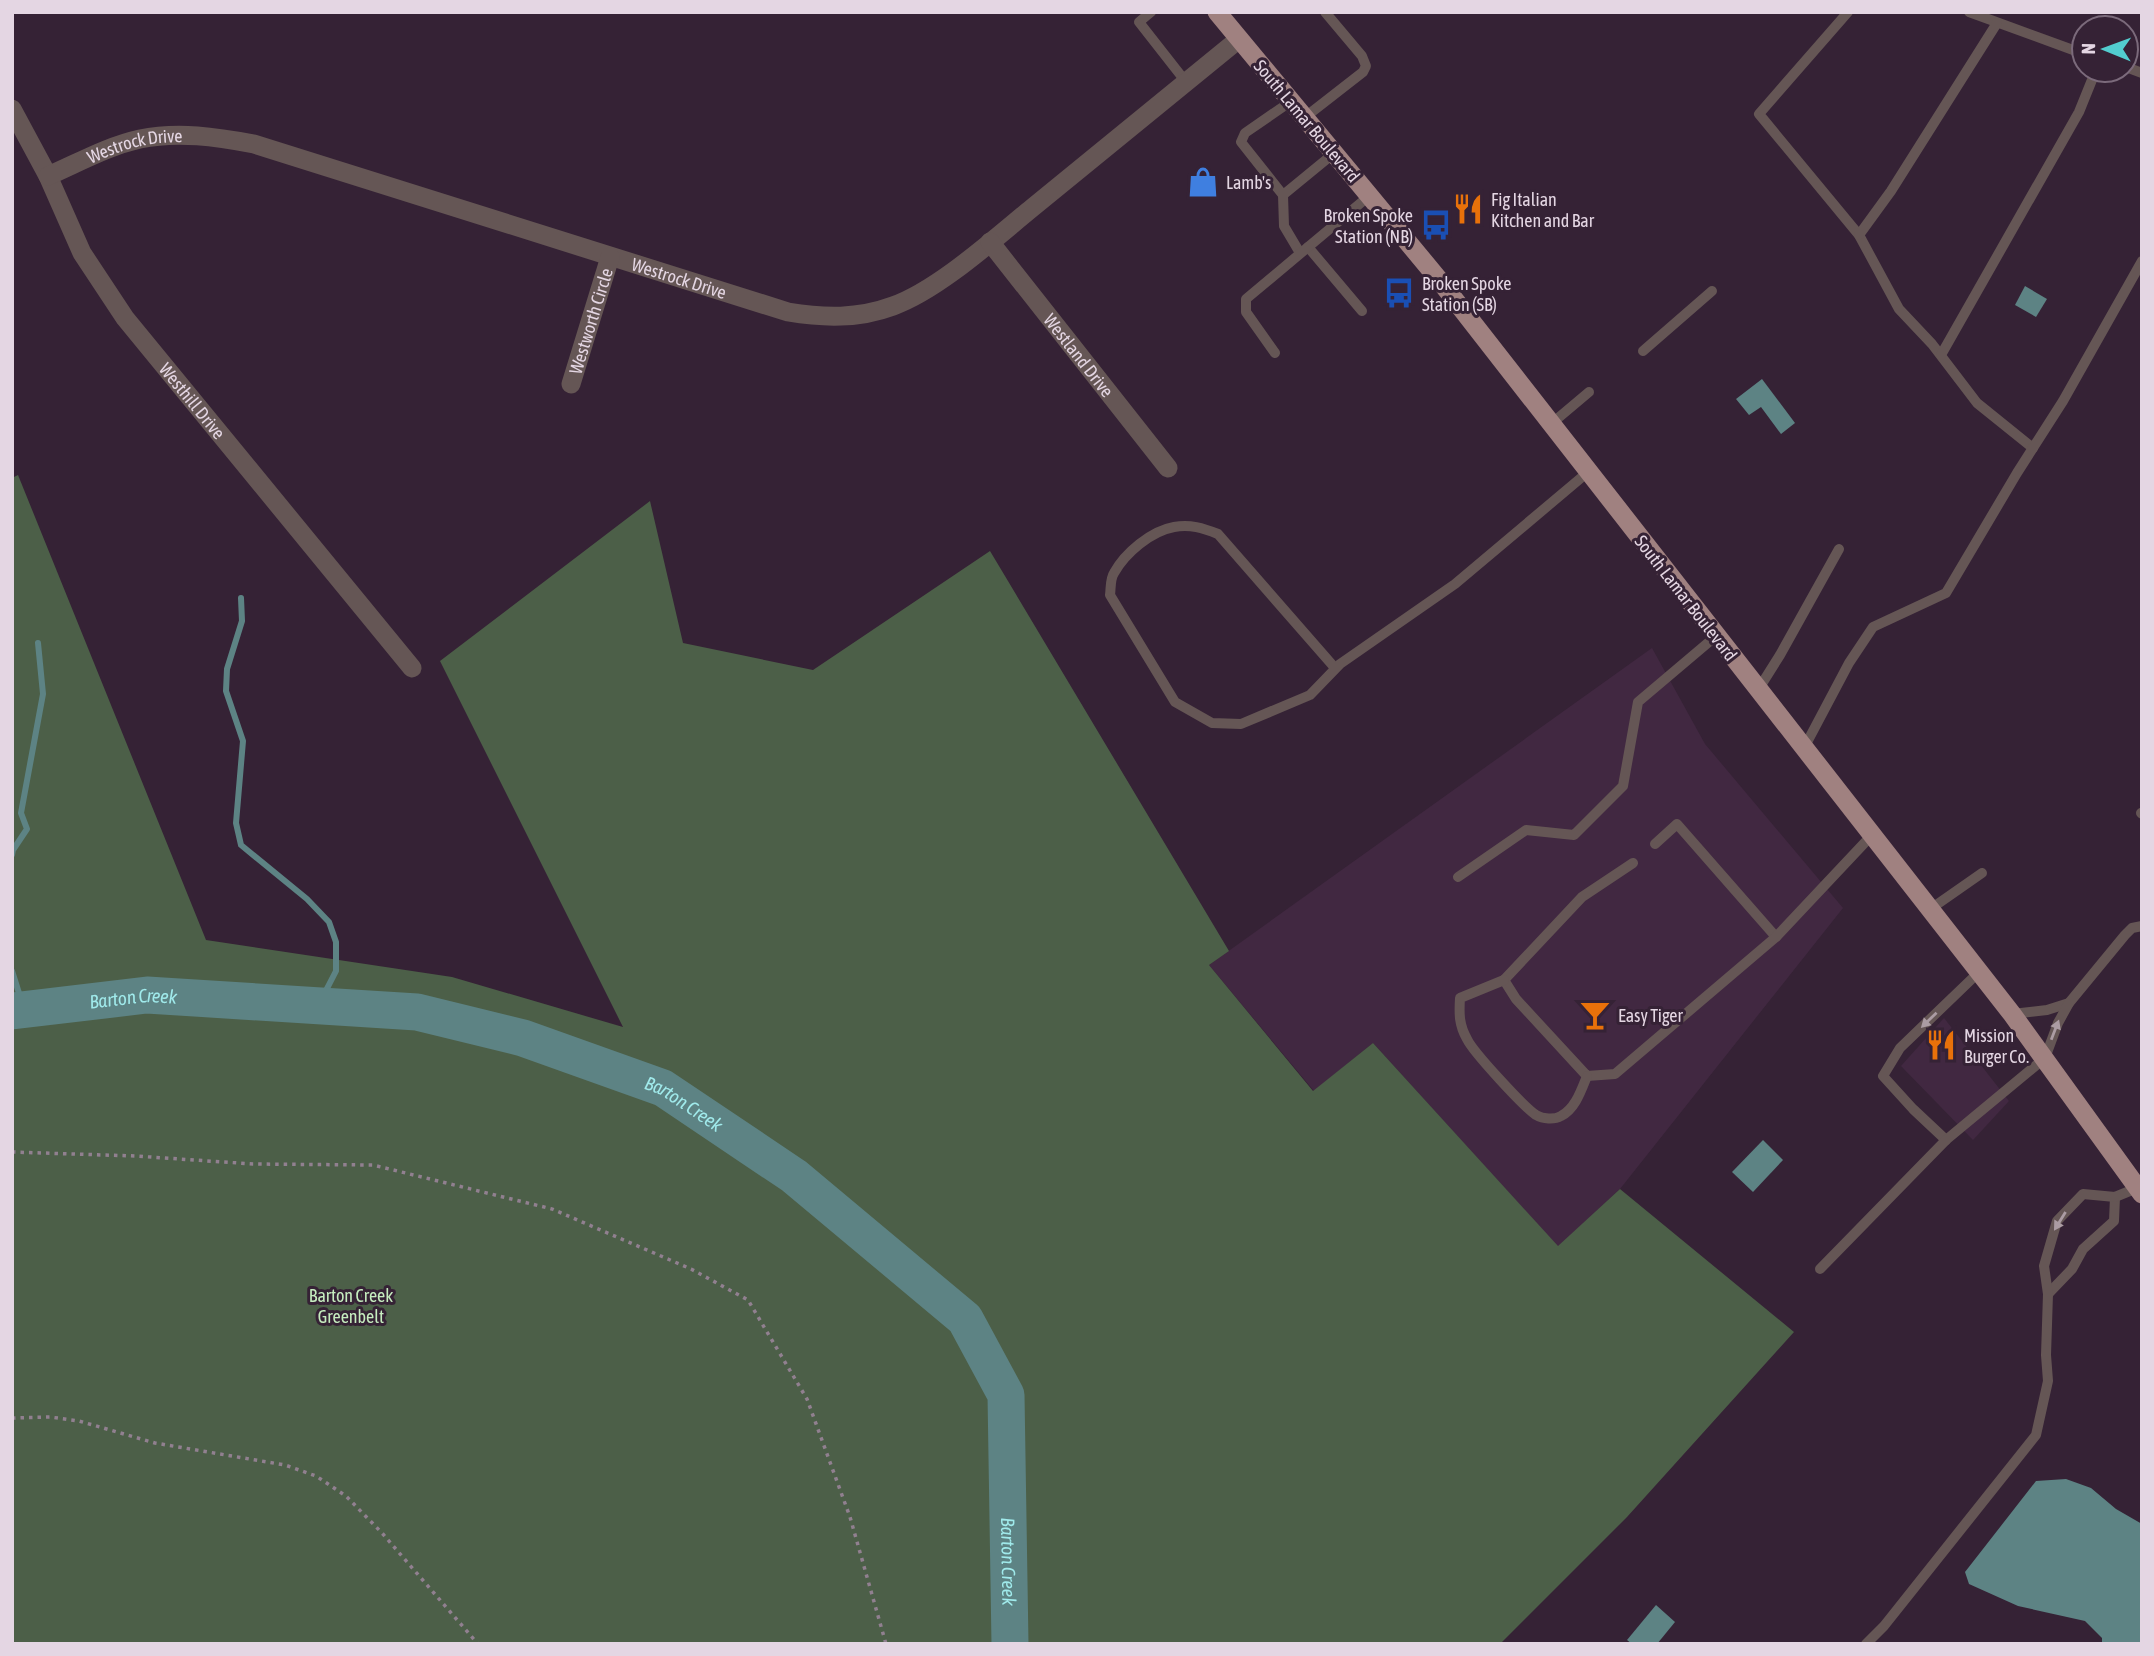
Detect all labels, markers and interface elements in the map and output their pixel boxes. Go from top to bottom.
north arrow [2070,14,2140,84]
text: N [2077,43,2099,55]
street label: South Lamar Boulevard [1250,56,1364,186]
street label: Westrock Drive [84,125,182,167]
shop icon: Lamb's [1186,165,1220,199]
place label: Lamb's [1226,172,1271,193]
place label: Fig Italian Kitchen and Bar [1491,189,1595,231]
restaurant icon: Fig Italian Kitchen and Bar [1451,192,1485,226]
place label: Broken Spoke Station (NB) [1323,205,1413,247]
bus stop icon: Broken Spoke Station (NB) [1419,208,1453,242]
street label: Westrock Drive [629,253,729,303]
street label: Westworth Circle [564,265,617,376]
place label: Broken Spoke Station (SB) [1422,273,1512,315]
bus stop icon: Broken Spoke Station (SB) [1382,276,1416,310]
street label: Westland Drive [1040,309,1118,401]
street label: Westhill Drive [155,358,230,443]
street label: South Lamar Boulevard [1631,531,1741,665]
water label: Barton Creek [88,984,178,1013]
bar icon: Easy Tiger [1578,998,1612,1032]
place label: Easy Tiger [1618,1005,1684,1026]
one-way arrow [1921,1012,1938,1029]
one-way arrow [2050,1019,2061,1040]
place label: Mission Burger Co. [1964,1025,2029,1067]
restaurant icon: Mission Burger Co. [1924,1028,1958,1062]
water label: Barton Creek [642,1071,728,1136]
one-way arrow [2054,1211,2067,1231]
park label: Barton Creek Greenbelt [309,1285,393,1327]
water label: Barton Creek [997,1517,1020,1607]

